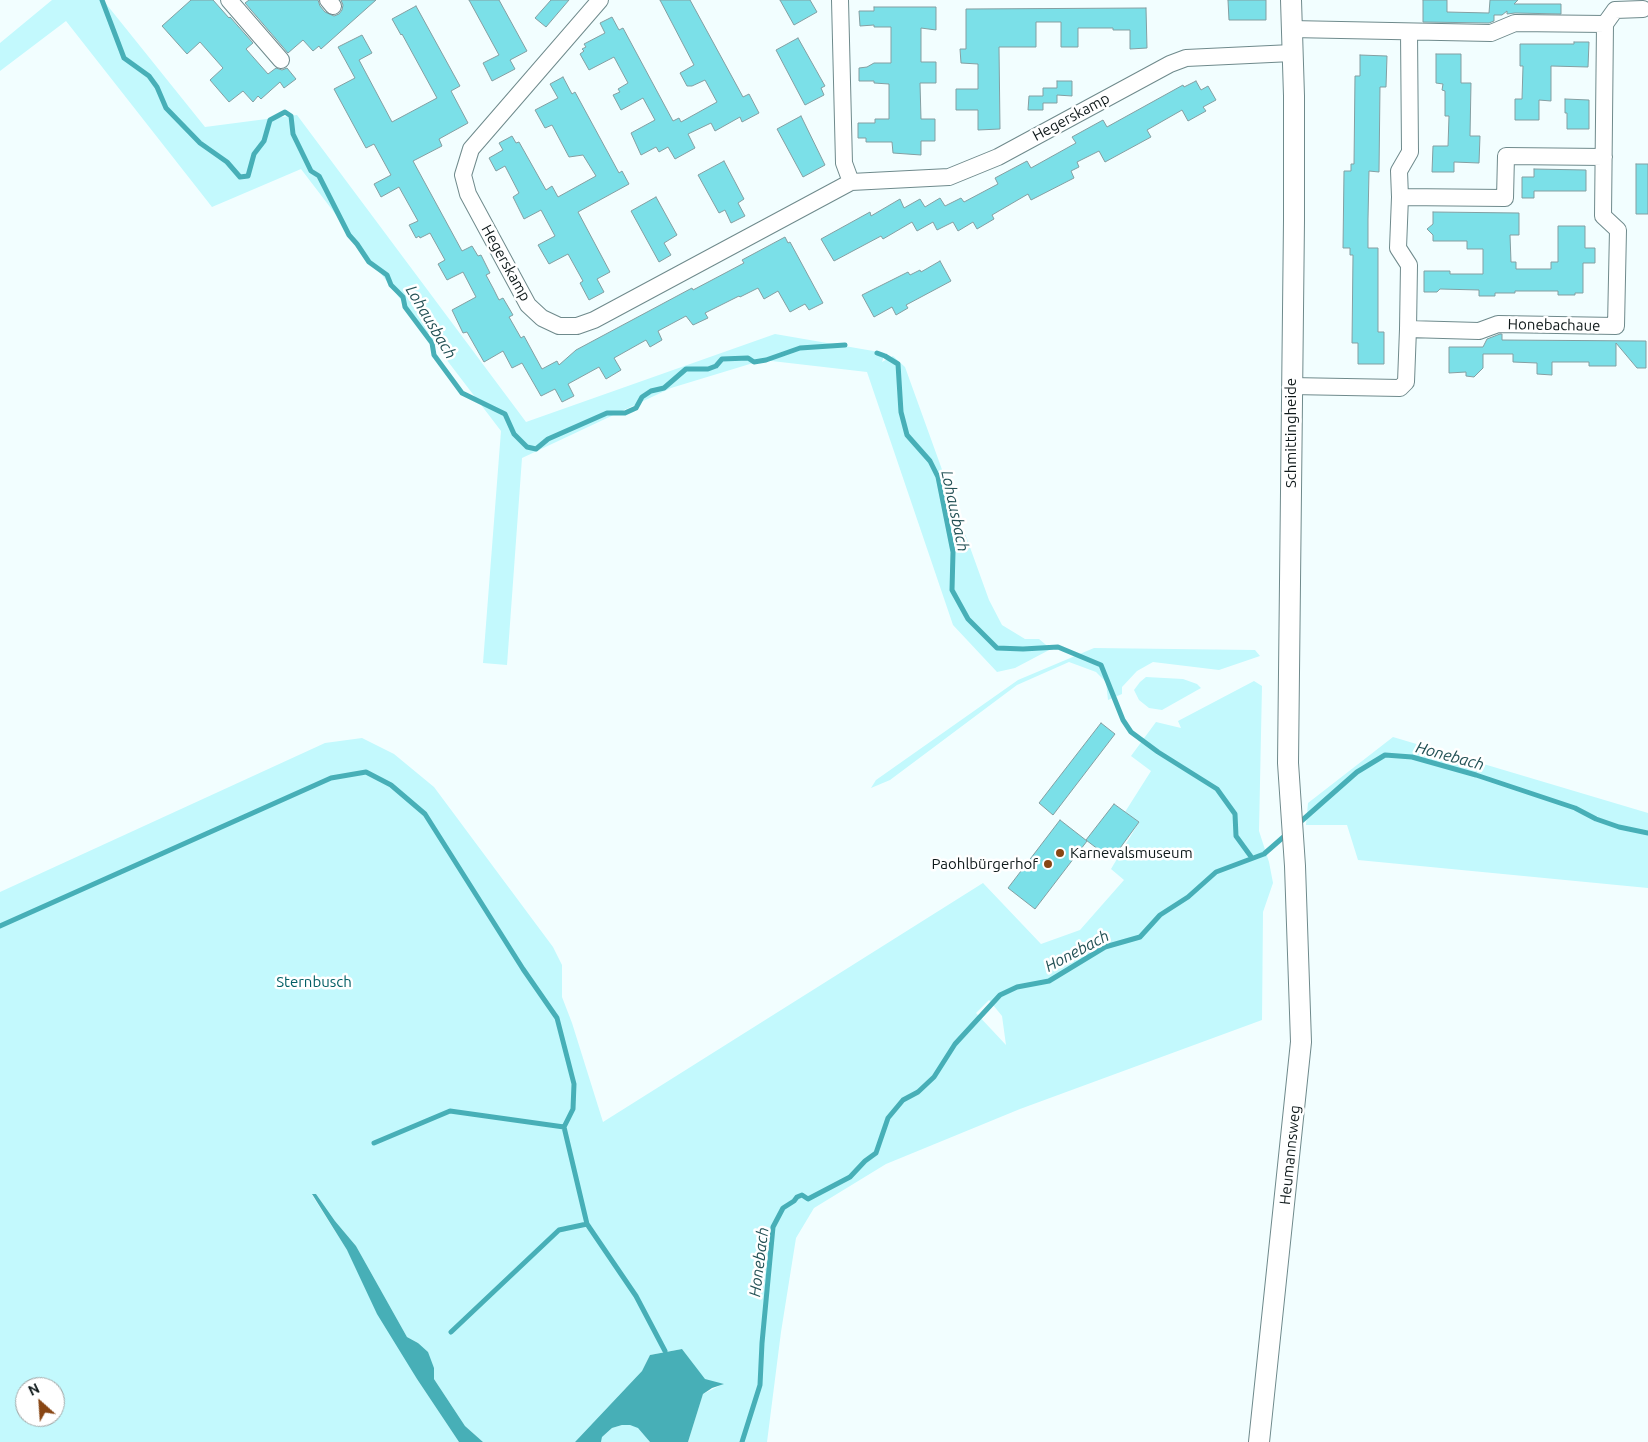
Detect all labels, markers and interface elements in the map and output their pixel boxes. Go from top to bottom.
street label: Hegerskamp [1029,89,1113,145]
street label: Hegerskamp [478,222,534,304]
water label: Lohausbach [402,282,460,362]
street label: Honebachaue [1508,315,1600,335]
street label: Schmittingheide [1282,378,1300,488]
water label: Lohausbach [937,469,973,553]
water label: Honebach [1414,738,1486,774]
place label: Karnevalsmuseum [1070,844,1193,862]
marker: Karnevalsmuseum [1054,847,1066,859]
place label: Paohlbürgerhof [932,855,1038,873]
marker: Paohlbürgerhof [1042,858,1054,870]
water label: Honebach [1042,926,1112,976]
park label: Sternbusch [276,973,352,991]
street label: Heumannsweg [1276,1104,1304,1206]
water label: Honebach [745,1226,773,1298]
north arrow [15,1377,65,1427]
text: N [26,1380,42,1399]

